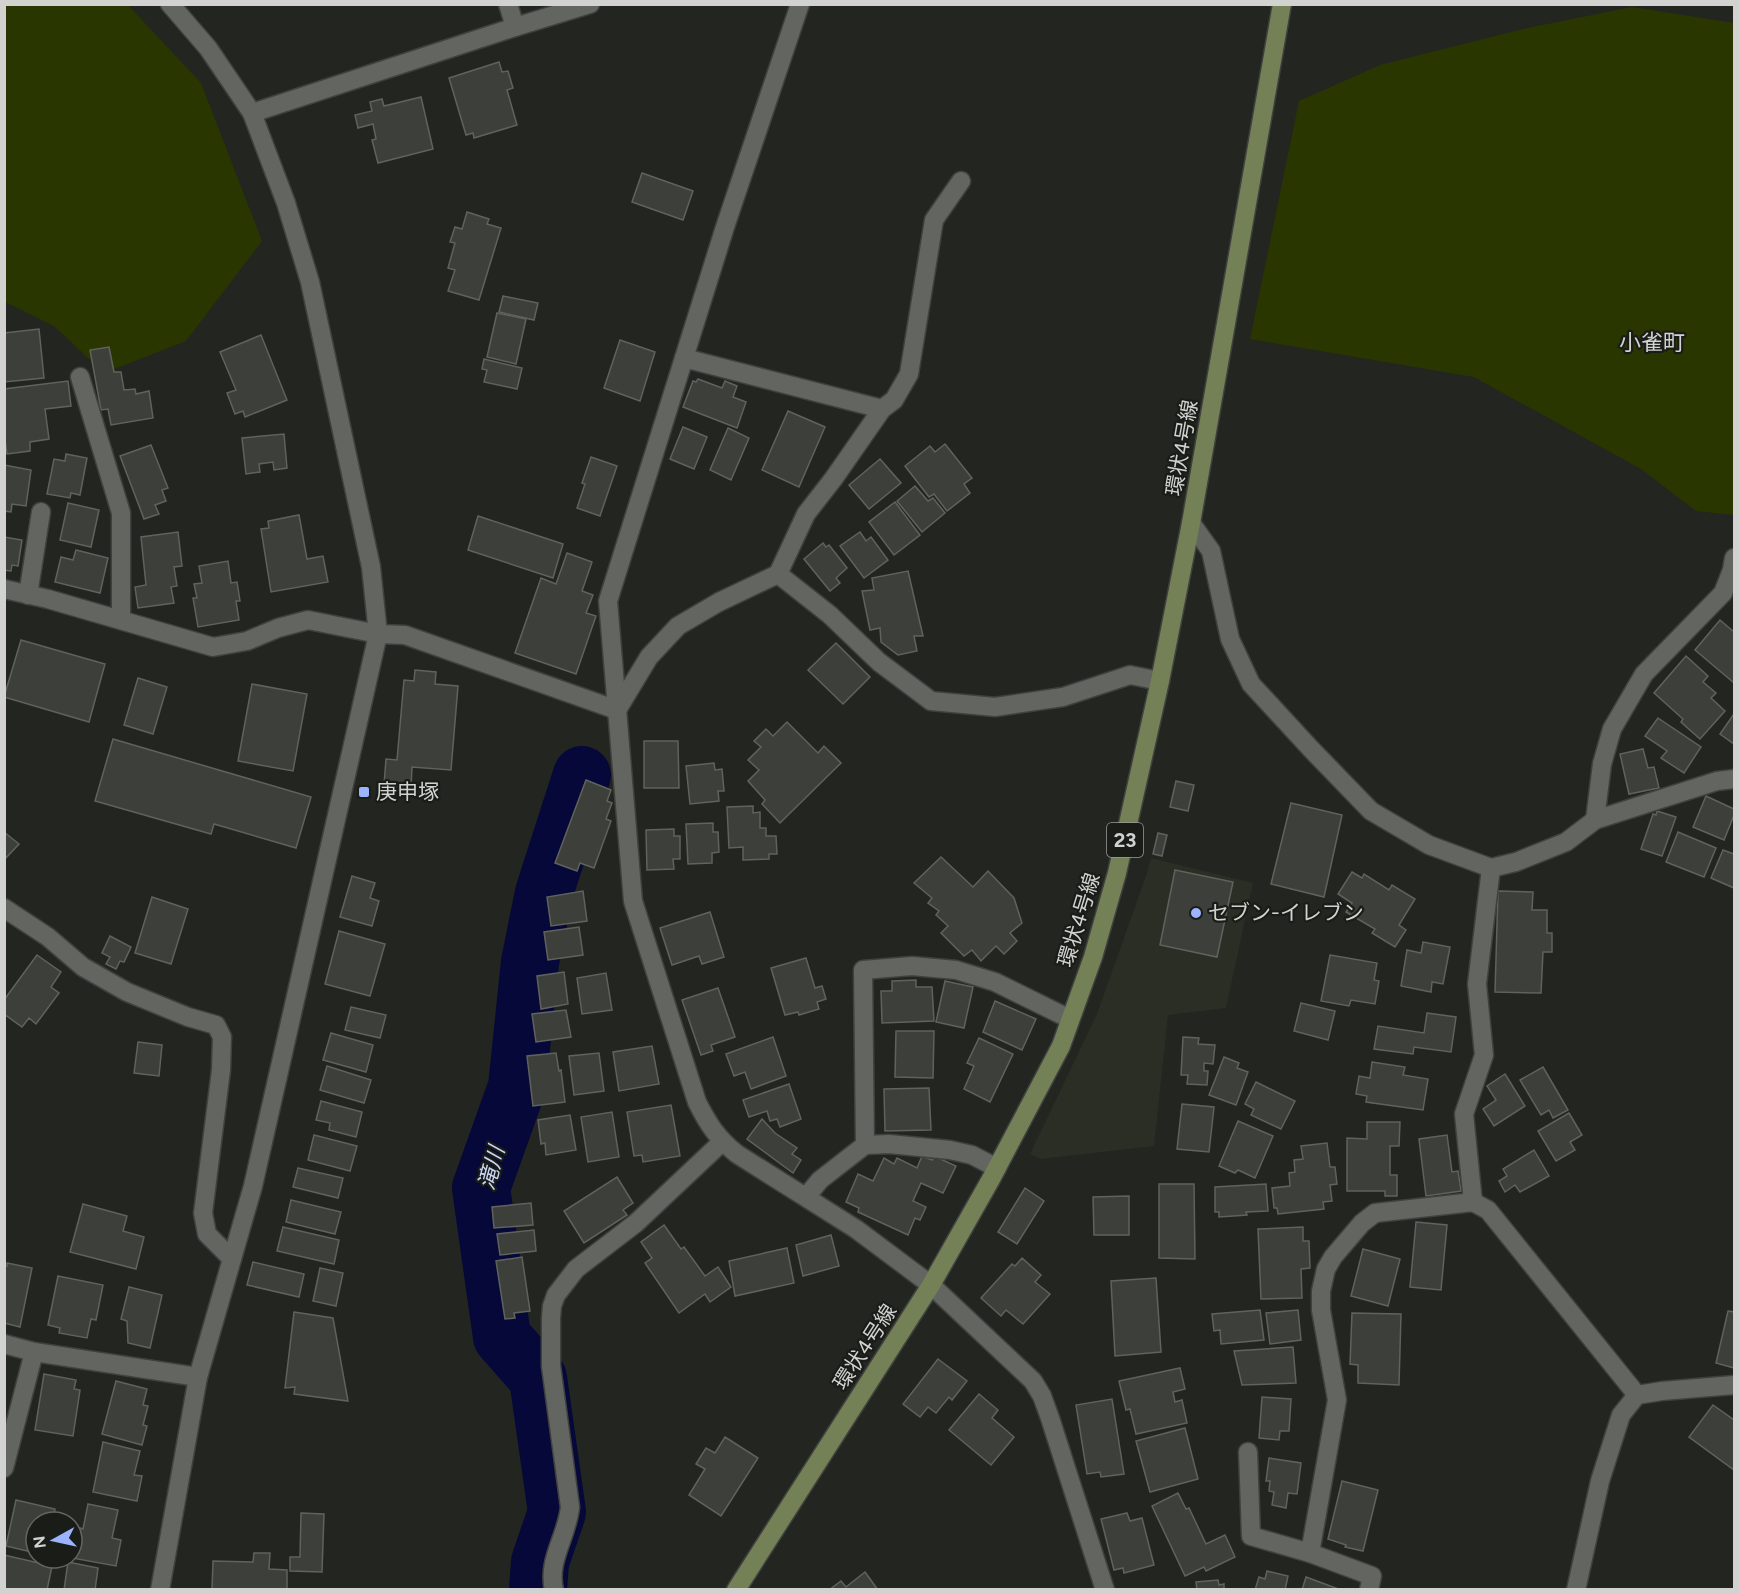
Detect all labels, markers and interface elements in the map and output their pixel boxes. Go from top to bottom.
district label: 小雀町 [1619,329,1685,356]
street label: 環状4号線 [1161,398,1202,498]
place label: 庚申塚 [376,779,439,804]
marker: 庚申塚 [357,785,371,799]
road number: 23 [1107,823,1143,857]
street label: 環状4号線 [1052,870,1105,970]
place label: セブン-イレブン [1208,900,1364,925]
marker: セブン-イレブン [1189,906,1203,920]
water label: 滝川 [473,1141,511,1193]
street label: 環状4号線 [828,1299,901,1394]
north arrow [24,1510,84,1570]
text: N [29,1535,50,1549]

